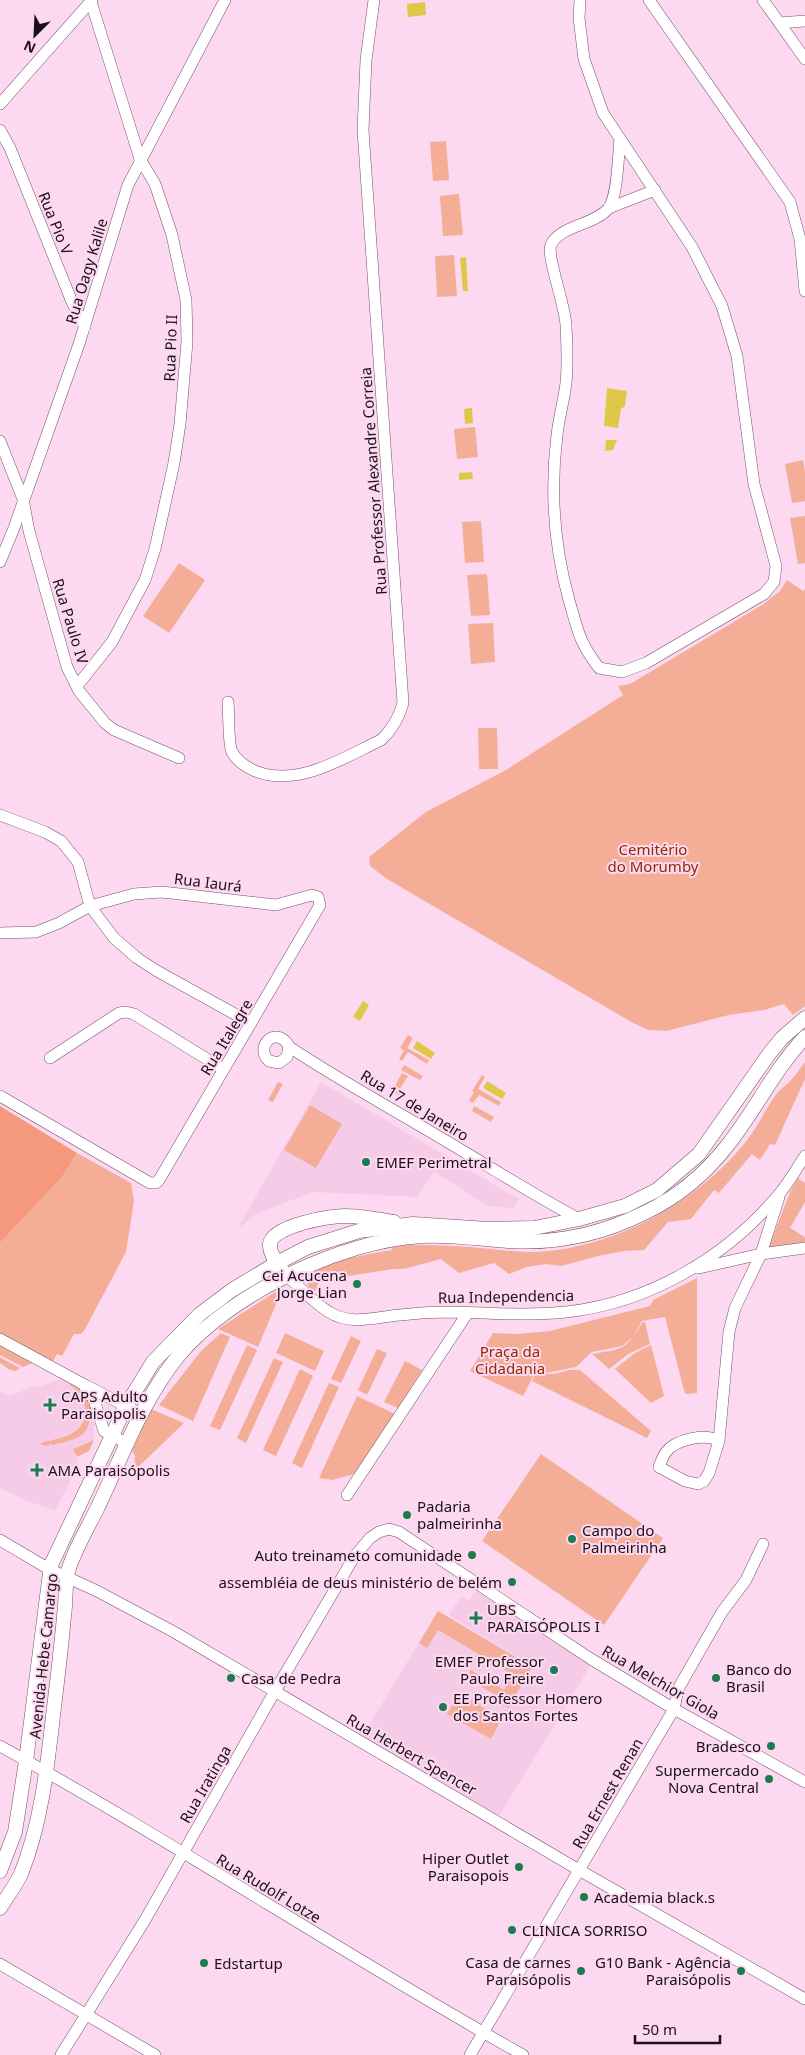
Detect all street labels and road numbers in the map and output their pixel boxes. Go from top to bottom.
street label: Rua Pio V [34,189,78,257]
street label: Rua Oagy Kalile [60,216,112,326]
street label: Rua Pio II [159,314,181,382]
street label: Rua Professor Alexandre Correia [355,366,391,596]
street label: Rua Paulo IV [48,576,94,666]
street label: Rua Iaurá [173,868,243,896]
street label: Rua Italegre [195,995,257,1079]
street label: Rua 17 de Janeiro [357,1065,473,1145]
street label: Rua Independencia [438,1285,574,1307]
street label: Avenida Hebe Camargo [24,1572,62,1740]
street label: Rua Melchior Giola [599,1640,723,1724]
street label: Rua Herbert Spencer [343,1709,481,1799]
street label: Rua Ernest Renan [567,1734,647,1852]
street label: Rua Iratinga [175,1742,235,1826]
street label: Rua Rudolf Lotze [213,1849,325,1927]

